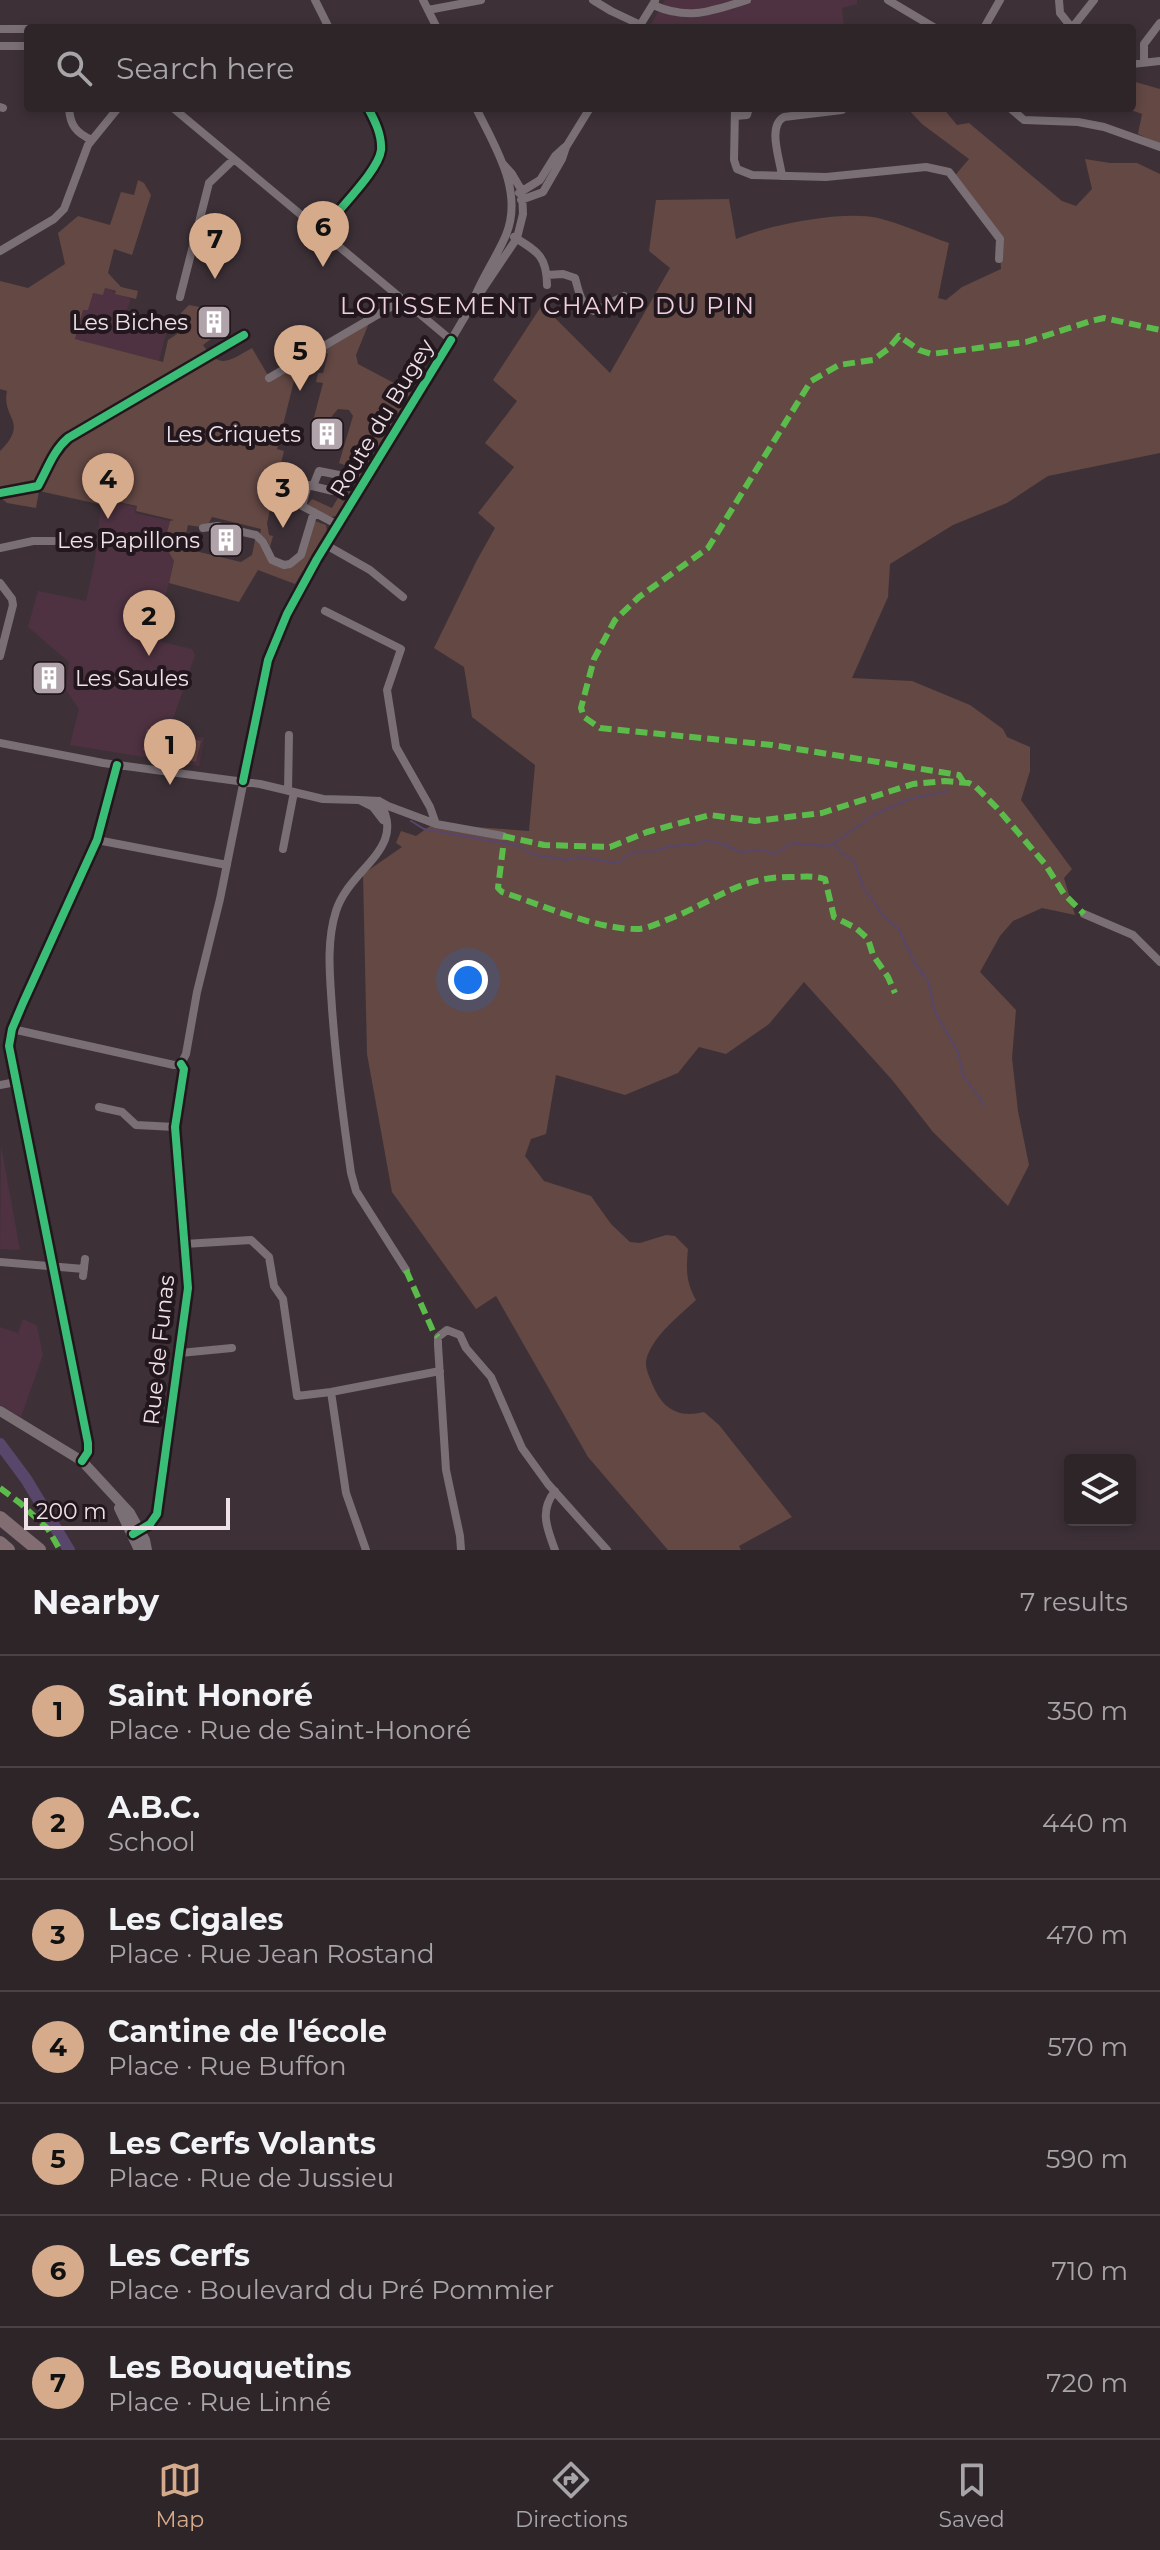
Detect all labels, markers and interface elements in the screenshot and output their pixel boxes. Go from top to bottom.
search box [24,24,1136,112]
icon: search [52,46,96,90]
text: Search here [116,50,294,87]
pin: 6 [297,201,349,267]
pin: 7 [189,213,241,279]
district label: LOTISSEMENT CHAMP DU PIN [340,291,756,320]
building icon: Les Biches [195,303,233,341]
place label: Les Biches [72,309,188,336]
pin: 5 [274,325,326,391]
street label: Route du Bugey [324,334,440,502]
building icon: Les Criquets [308,415,346,453]
place label: Les Criquets [166,421,301,448]
pin: 4 [82,453,134,519]
pin: 3 [257,462,309,528]
building icon: Les Papillons [207,521,245,559]
place label: Les Papillons [57,527,200,554]
pin: 2 [123,590,175,656]
building icon: Les Saules [30,659,68,697]
place label: Les Saules [75,665,189,692]
pin: 1 [144,719,196,785]
your location [448,960,488,1000]
street label: Rue de Funas [138,1273,180,1426]
map controls [1064,1454,1136,1526]
button: layers [1064,1454,1136,1526]
scale bar [24,1494,230,1530]
text: 200 m [36,1498,107,1525]
text: Nearby [32,1581,159,1623]
text: 7 results [1020,1586,1128,1618]
text: Saint Honoré [108,1677,313,1714]
text: 1 [53,1695,63,1727]
text: 350 m [1047,1695,1128,1727]
text: Place · Rue de Saint-Honoré [108,1714,471,1746]
text: A.B.C. [108,1789,200,1826]
text: 2 [50,1807,66,1839]
text: 440 m [1042,1807,1128,1839]
text: School [108,1826,196,1858]
text: Les Cigales [108,1901,284,1938]
text: 3 [50,1919,66,1951]
text: 470 m [1046,1919,1128,1951]
text: Place · Rue Jean Rostand [108,1938,435,1970]
text: Cantine de l'école [108,2013,387,2050]
text: 4 [49,2031,67,2063]
text: 570 m [1047,2031,1128,2063]
text: Place · Rue Buffon [108,2050,346,2082]
text: Les Cerfs Volants [108,2125,376,2162]
text: 5 [50,2143,66,2175]
text: 590 m [1046,2143,1128,2175]
text: Place · Rue de Jussieu [108,2162,394,2194]
text: Les Cerfs [108,2237,250,2274]
text: 6 [50,2255,66,2287]
text: 710 m [1051,2255,1128,2287]
text: Place · Boulevard du Pré Pommier [108,2274,554,2306]
text: Les Bouquetins [108,2349,352,2386]
text: 7 [50,2367,66,2399]
text: 720 m [1046,2367,1128,2399]
text: Place · Rue Linné [108,2386,331,2418]
tab: Map [155,2458,204,2533]
tab: Directions [515,2458,628,2533]
tab: Saved [939,2458,1005,2533]

